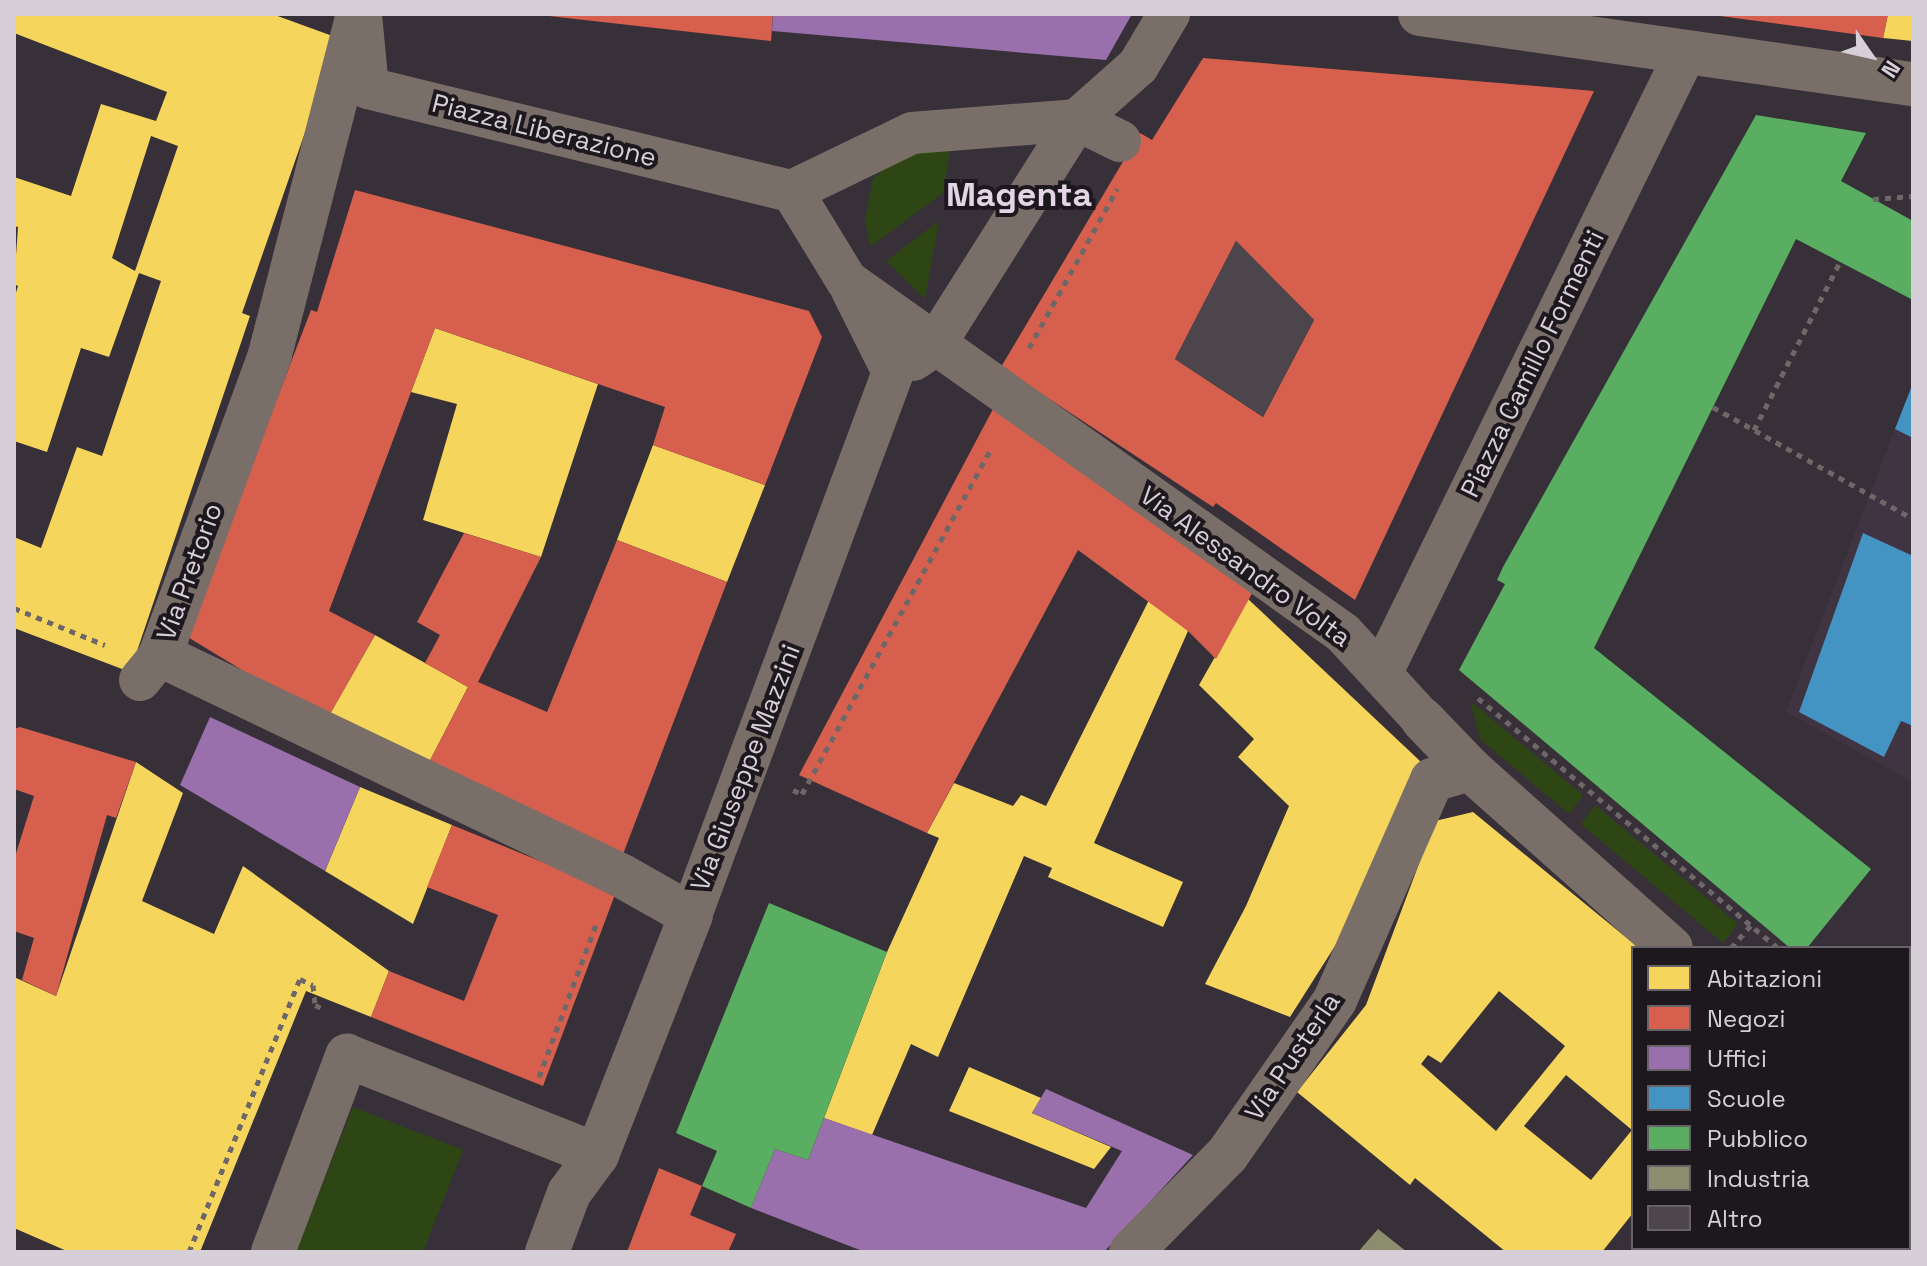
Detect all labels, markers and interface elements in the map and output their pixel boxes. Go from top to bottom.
north arrow [1831,16,1911,96]
text: N [1875,55,1907,83]
street label: Piazza Liberazione [429,88,659,174]
district label: Magenta [946,175,1092,215]
street label: Piazza Camillo Formenti [1455,226,1611,502]
street label: Via Alessandro Volta [1133,480,1357,654]
street label: Via Pretorio [151,499,229,645]
street label: Via Giuseppe Mazzini [685,640,807,896]
legend [1631,946,1911,1250]
text: Abitazioni [1707,963,1822,994]
street label: Via Pusterla [1239,987,1347,1127]
text: Negozi [1707,1003,1785,1034]
text: Uffici [1707,1043,1767,1074]
text: Scuole [1707,1083,1786,1114]
text: Pubblico [1707,1123,1808,1154]
text: Industria [1707,1163,1810,1194]
text: Altro [1707,1203,1763,1234]

